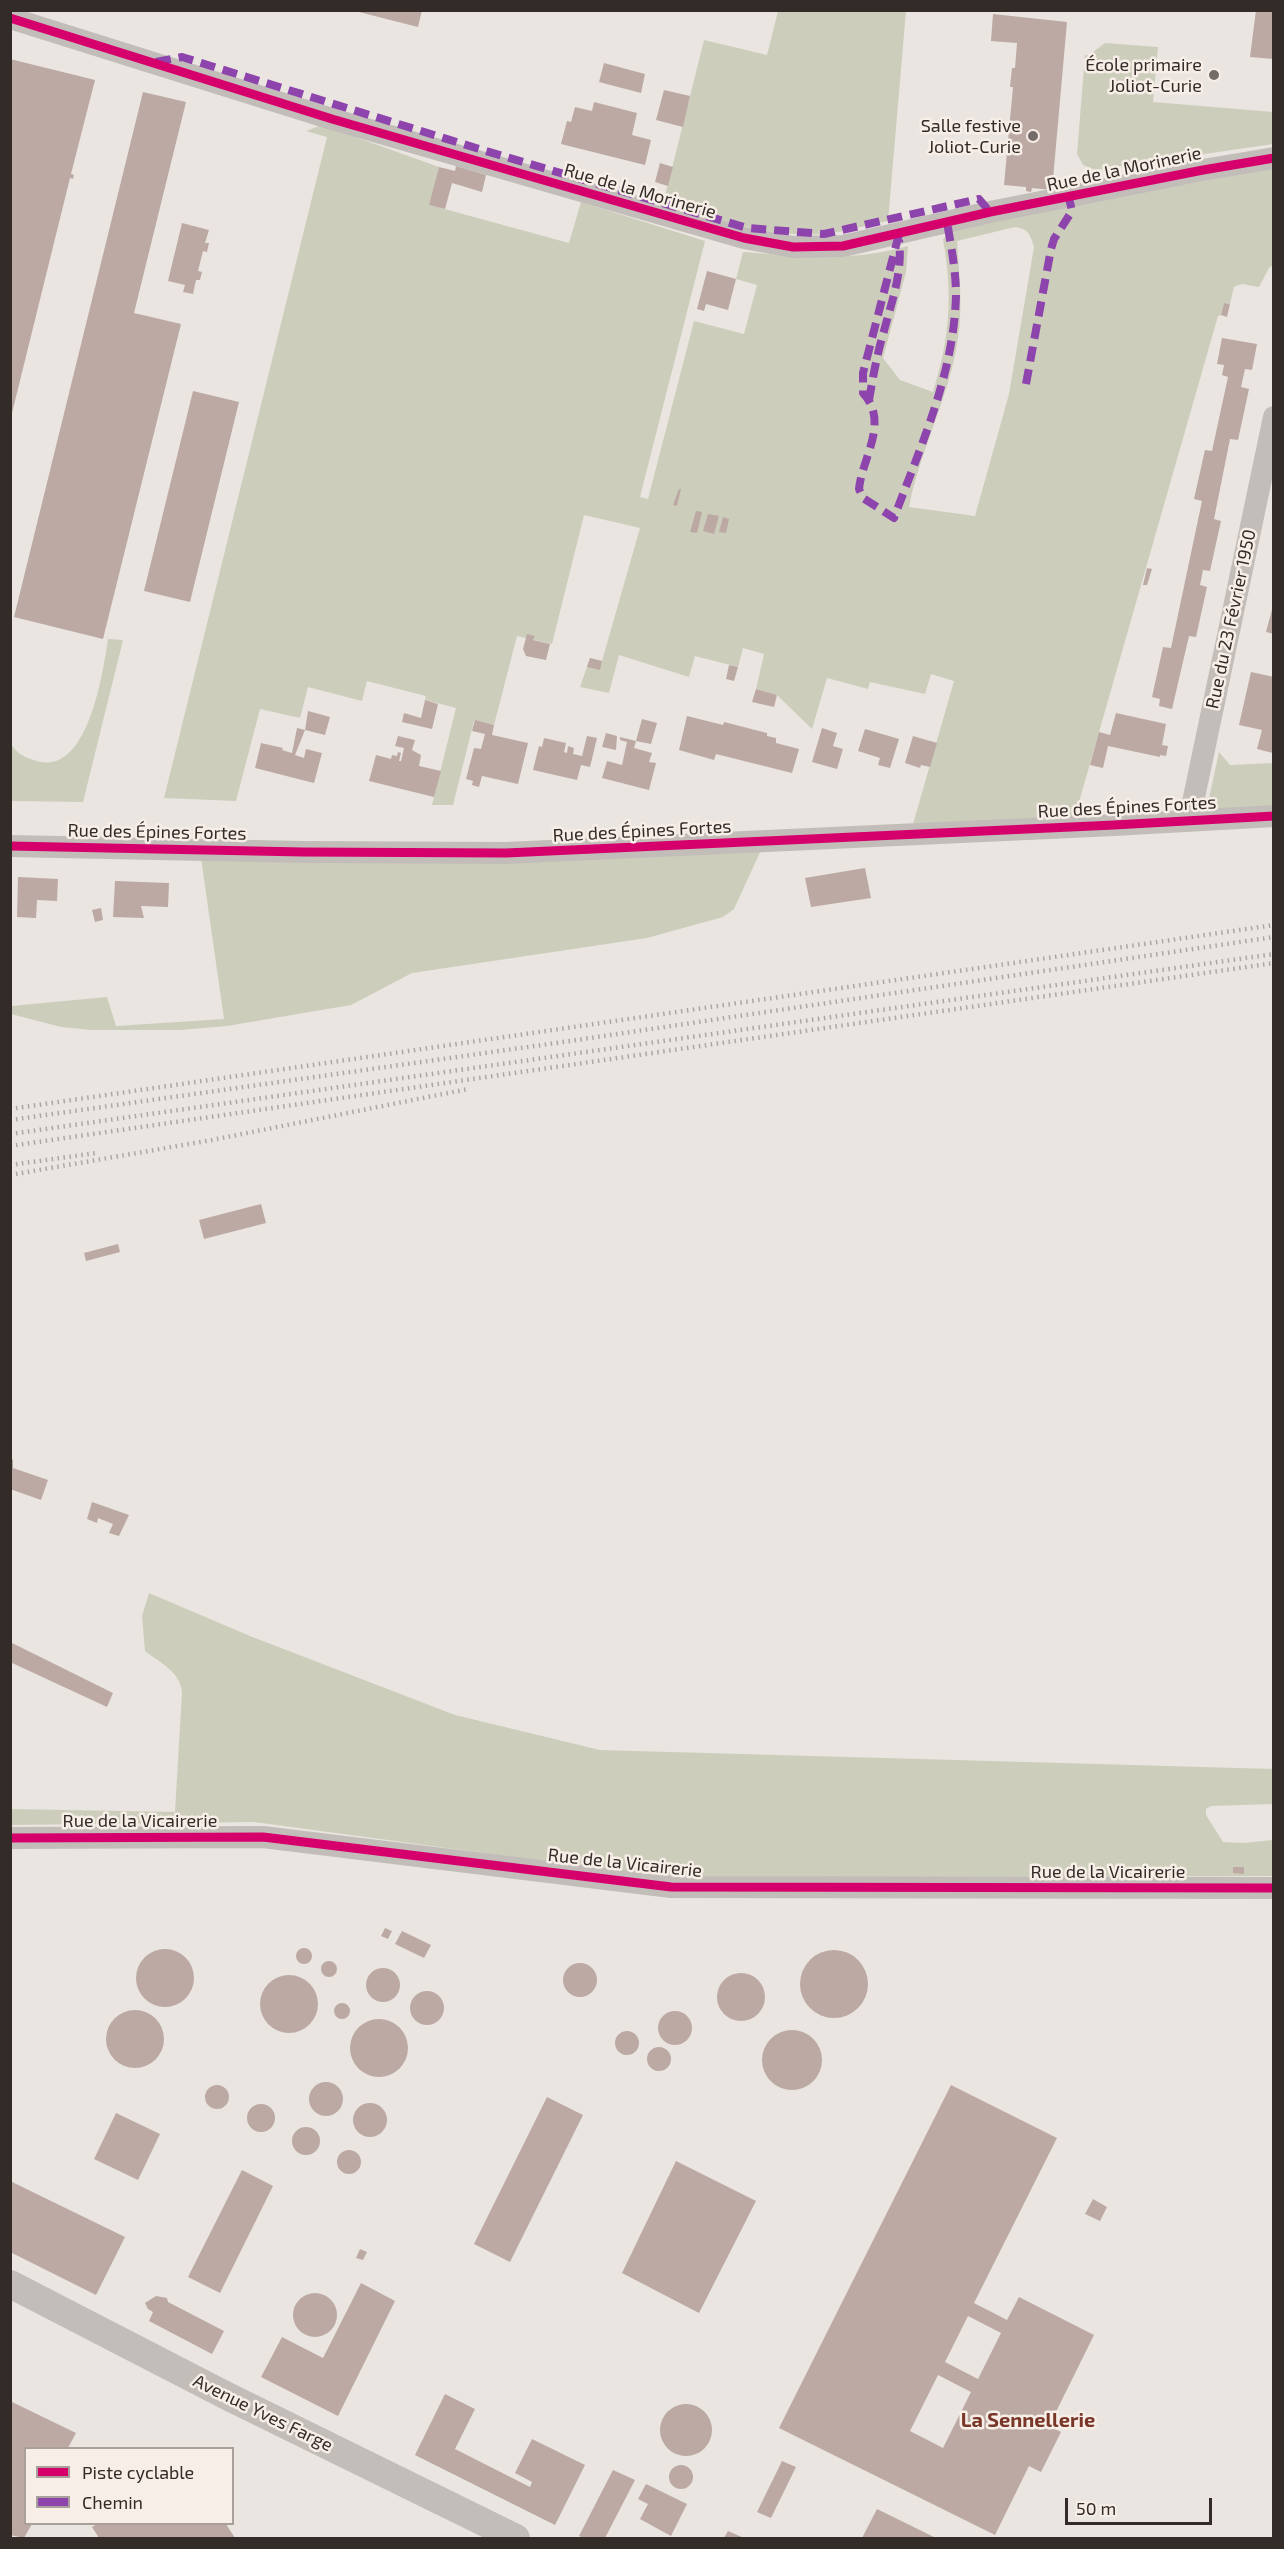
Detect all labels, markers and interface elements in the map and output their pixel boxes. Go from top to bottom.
place label: École primaire Joliot-Curie [1085,54,1202,97]
marker: École primaire Joliot-Curie [1207,68,1221,82]
place label: Salle festive Joliot-Curie [921,115,1021,158]
marker: Salle festive Joliot-Curie [1026,129,1040,143]
street label: Rue de la Morinerie [1045,142,1203,196]
street label: Rue de la Morinerie [561,159,719,223]
street label: Rue du 23 Février 1950 [1201,527,1261,711]
street label: Rue des Épines Fortes [1037,792,1217,822]
street label: Rue des Épines Fortes [552,816,732,846]
street label: Rue des Épines Fortes [67,820,247,844]
street label: Rue de la Vicairerie [63,1810,217,1832]
street label: Rue de la Vicairerie [547,1844,703,1882]
street label: Rue de la Vicairerie [1031,1861,1185,1883]
street label: Avenue Yves Farge [190,2370,336,2456]
district label: La Sennellerie [961,2408,1095,2432]
legend [24,2447,234,2525]
text: Piste cyclable [82,2461,194,2483]
scale bar [1068,2486,1215,2524]
text: Chemin [82,2491,143,2513]
text: 50 m [1076,2497,1116,2519]

